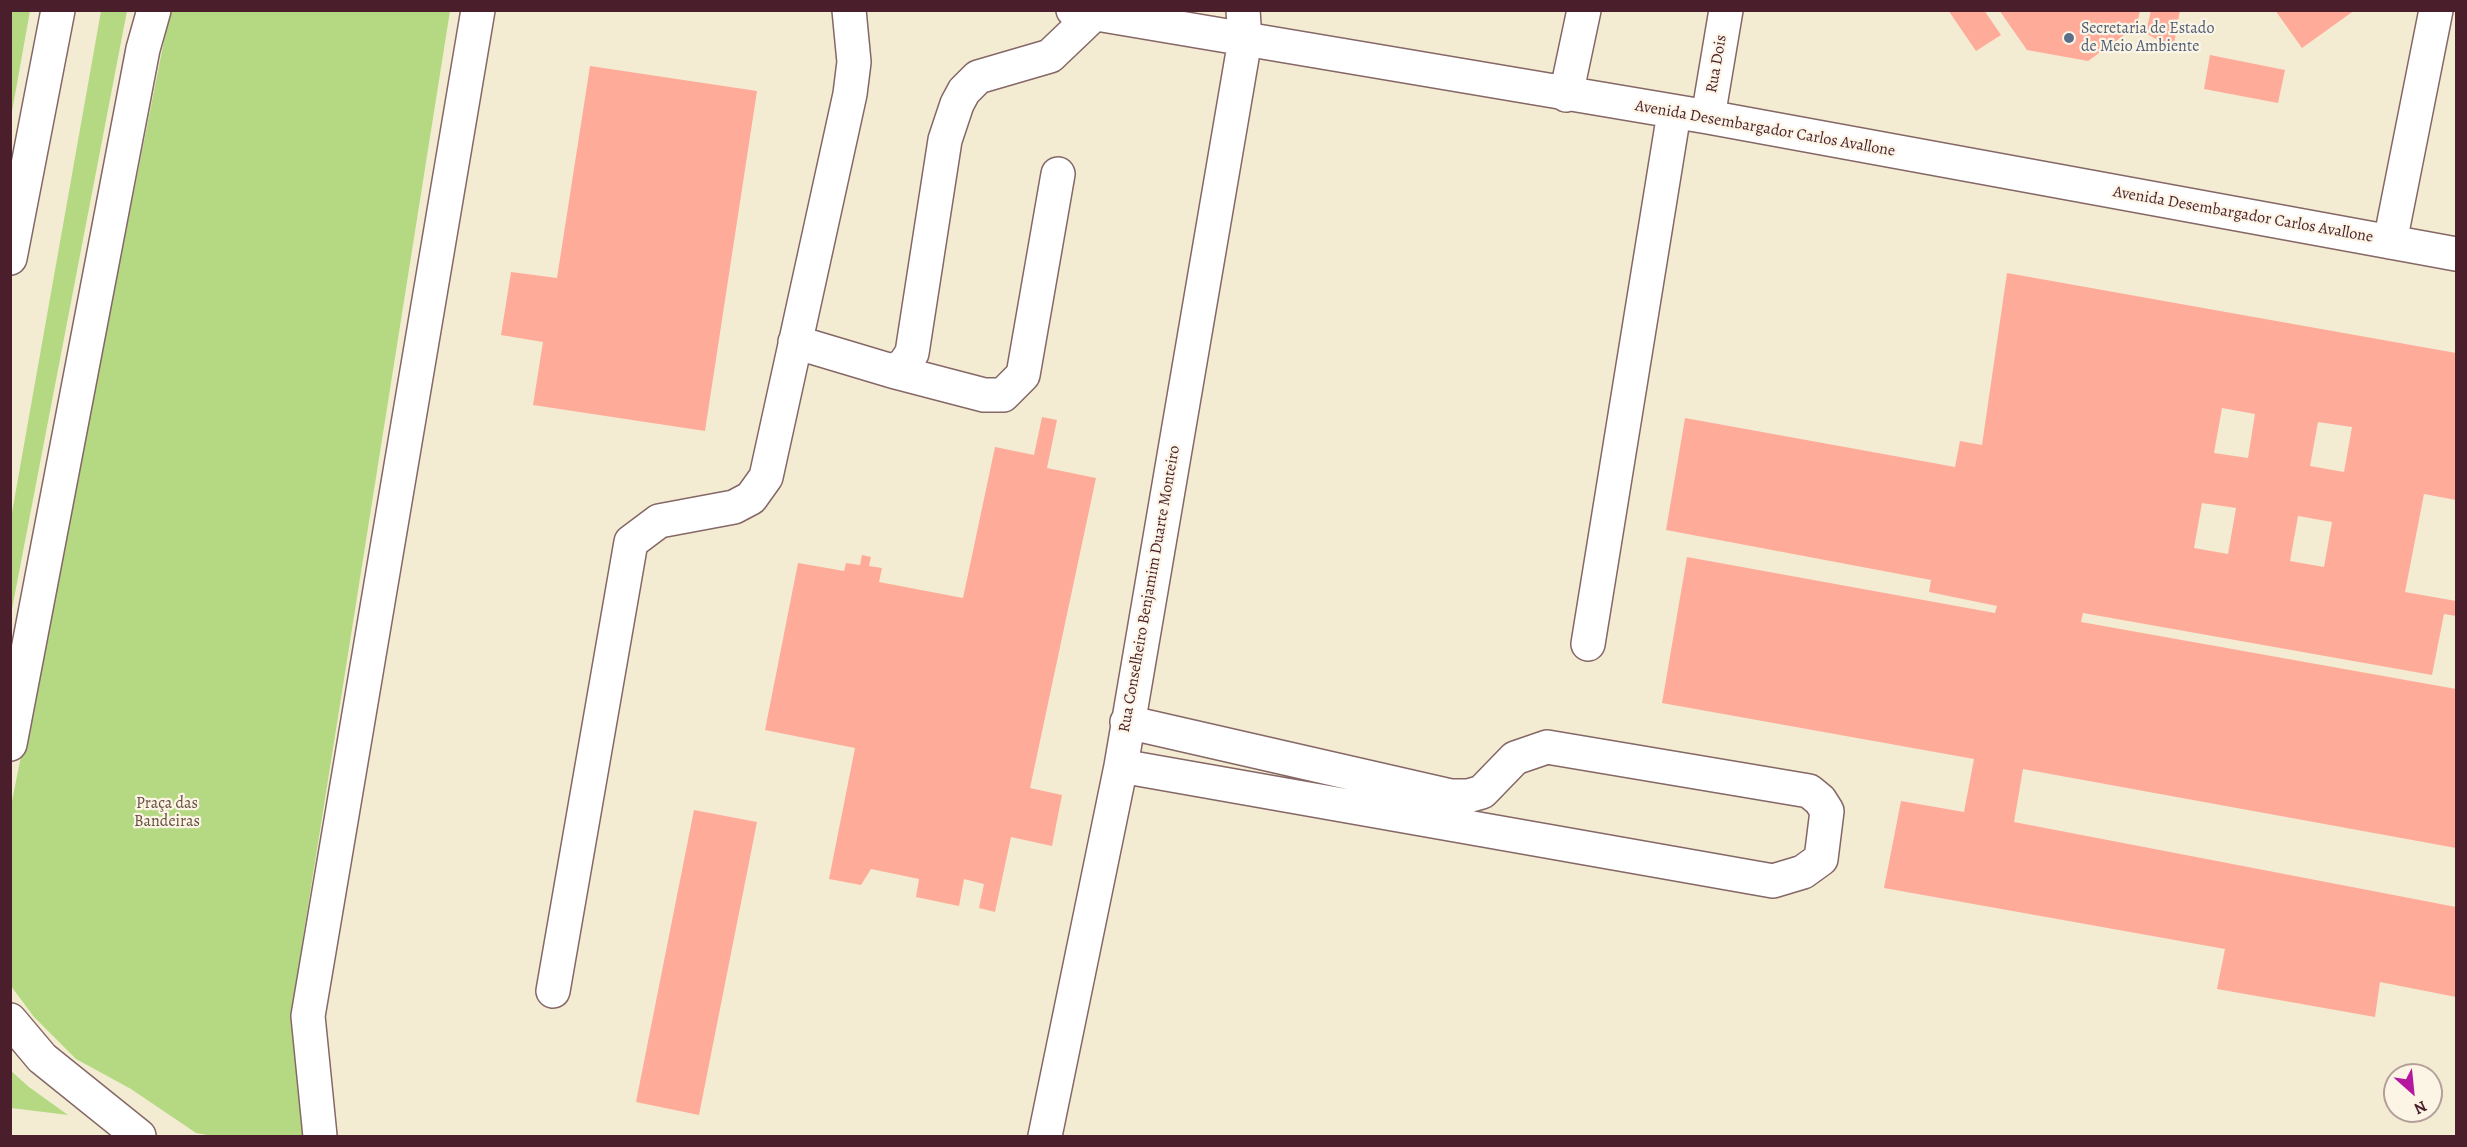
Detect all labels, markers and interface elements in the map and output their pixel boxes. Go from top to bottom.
place label: Secretaria de Estado de Meio Ambiente [2081,19,2214,57]
marker: Secretaria de Estado de Meio Ambiente [2062,31,2076,45]
street label: Rua Dois [1702,33,1732,95]
street label: Avenida Desembargador Carlos Avallone [1633,97,1897,161]
street label: Avenida Desembargador Carlos Avallone [2111,183,2375,247]
street label: Rua Conselheiro Benjamim Duarte Monteiro [1115,444,1185,734]
park label: Praça das Bandeiras [134,794,200,832]
north arrow [2383,1063,2443,1123]
text: N [2410,1095,2430,1120]

